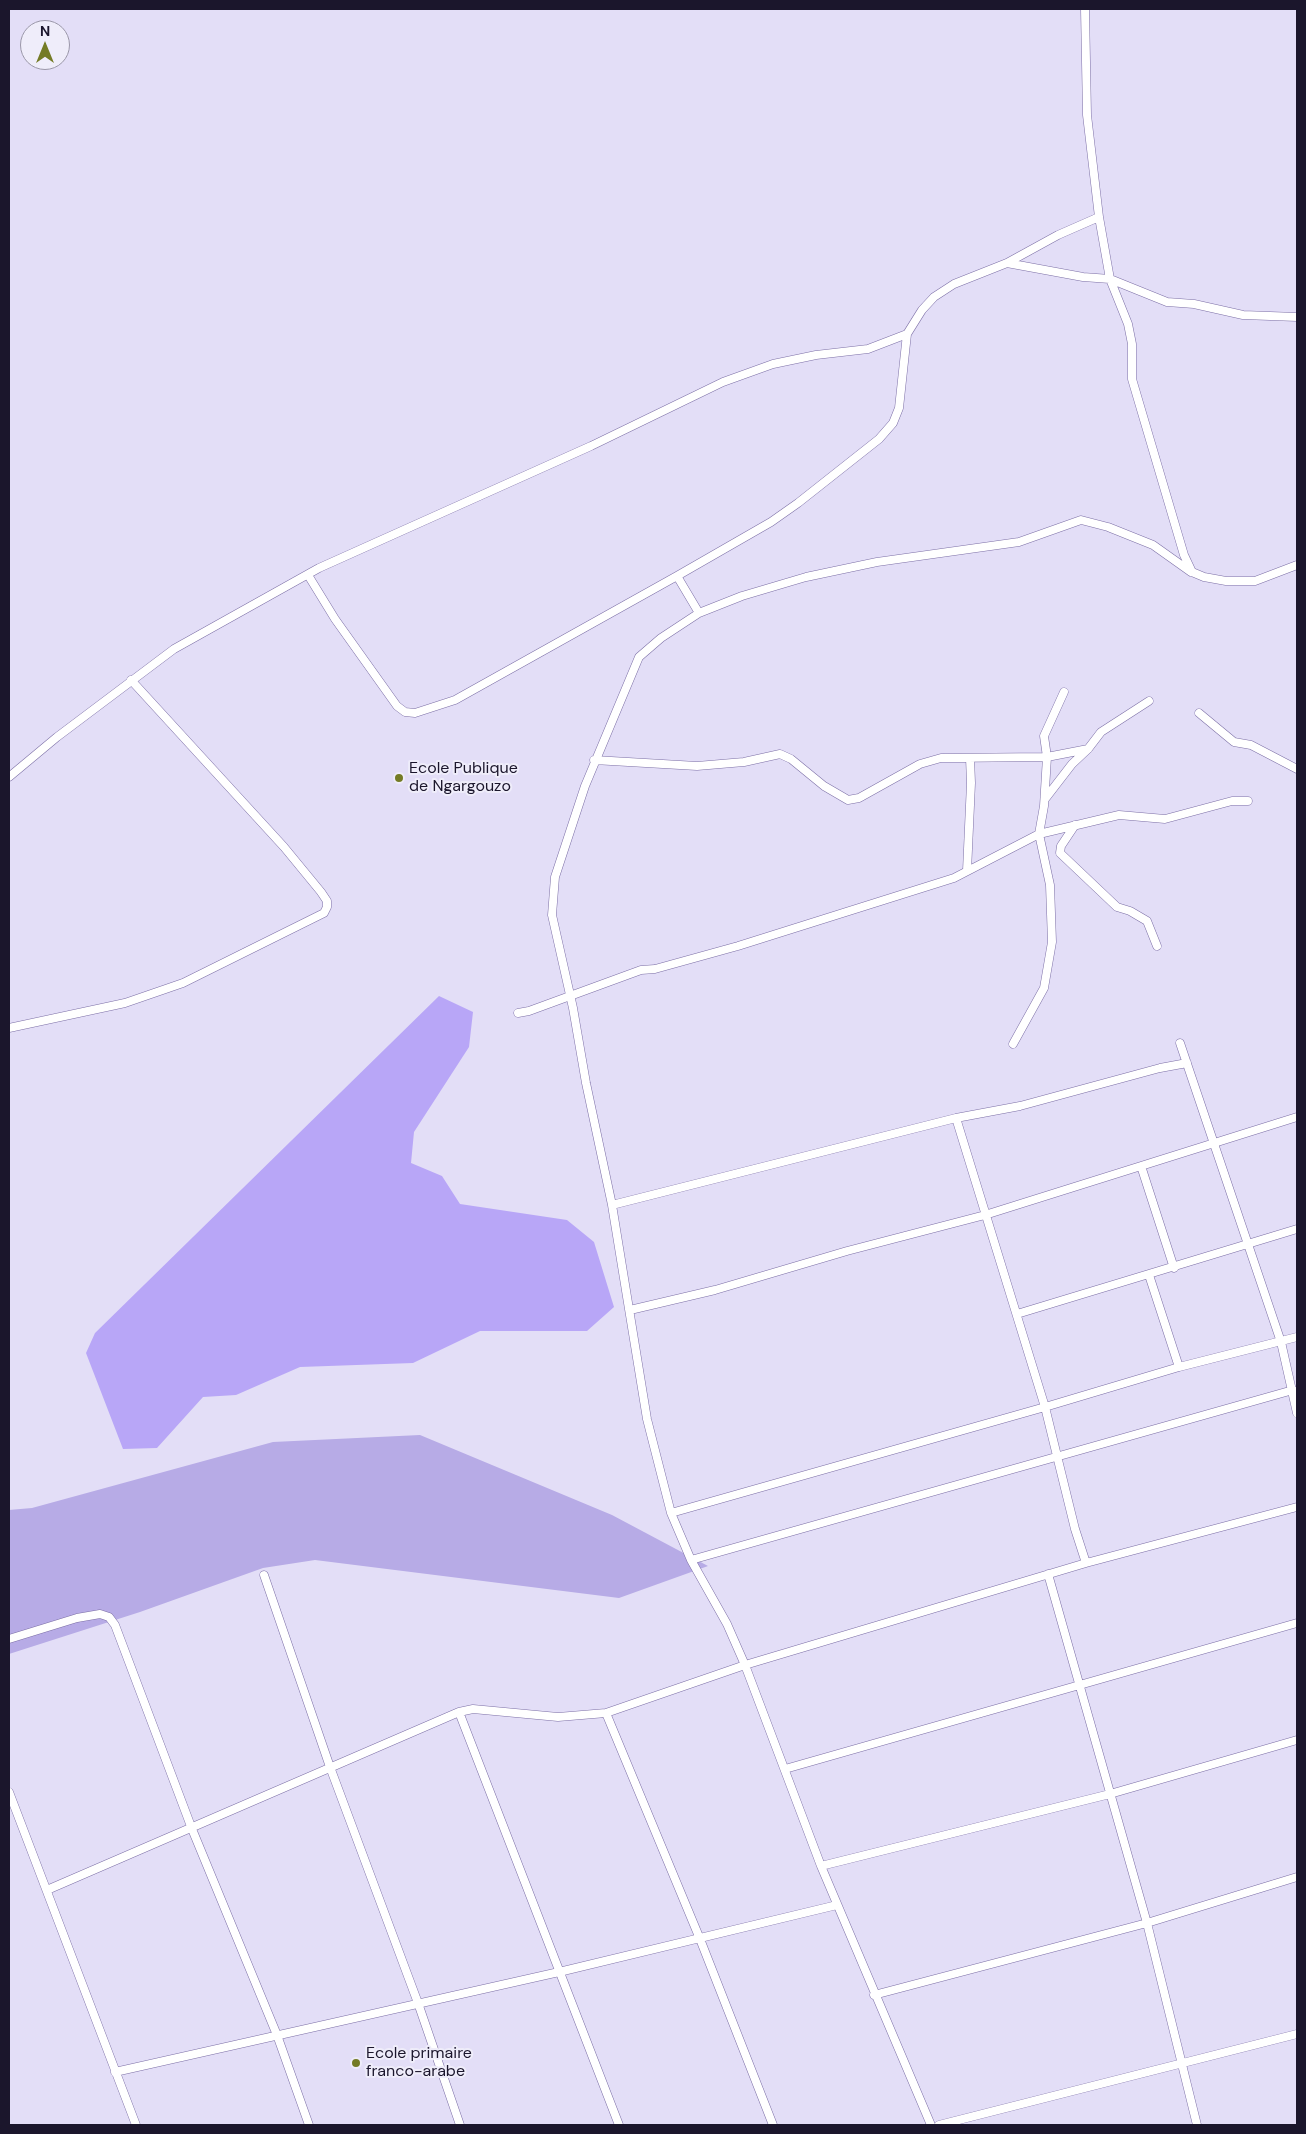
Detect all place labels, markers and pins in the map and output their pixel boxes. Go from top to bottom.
place label: Ecole Publique de Ngargouzo [409,759,518,797]
marker: Ecole Publique de Ngargouzo [393,772,405,784]
place label: Ecole primaire franco-arabe [366,2044,472,2082]
marker: Ecole primaire franco-arabe [350,2057,362,2069]

